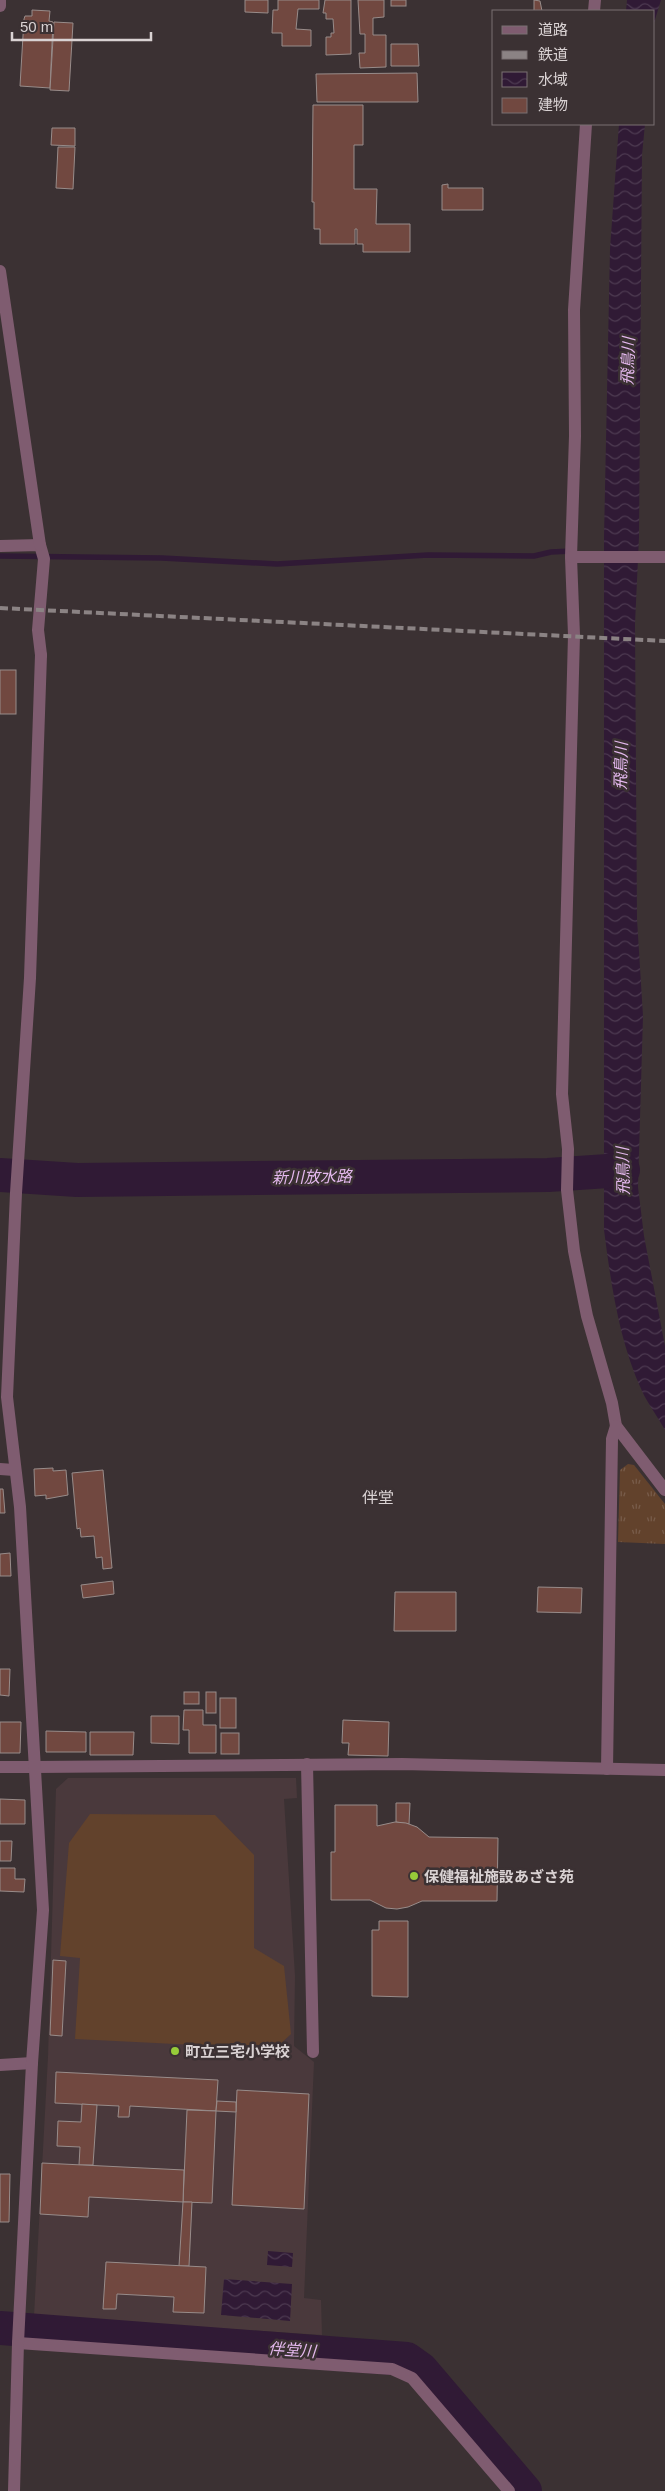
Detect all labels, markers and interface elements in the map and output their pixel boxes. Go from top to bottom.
scale bar [12,10,151,42]
legend [492,10,655,125]
text: 50 m [20,18,53,35]
text: 道路 [538,21,568,38]
text: 鉄道 [538,46,568,63]
text: 水域 [538,71,568,88]
text: 建物 [538,96,568,113]
water label: 飛鳥川 [619,335,637,385]
water label: 飛鳥川 [612,740,630,790]
water label: 飛鳥川 [614,1145,632,1195]
water label: 新川放水路 [272,1168,354,1186]
district label: 伴堂 [362,1489,394,1506]
place label: 保健福祉施設あざさ苑 [424,1868,574,1885]
marker: 保健福祉施設あざさ苑 [408,1870,420,1882]
place label: 町立三宅小学校 [185,2043,290,2060]
marker: 町立三宅小学校 [169,2045,181,2057]
water label: 伴堂川 [267,2340,319,2360]

